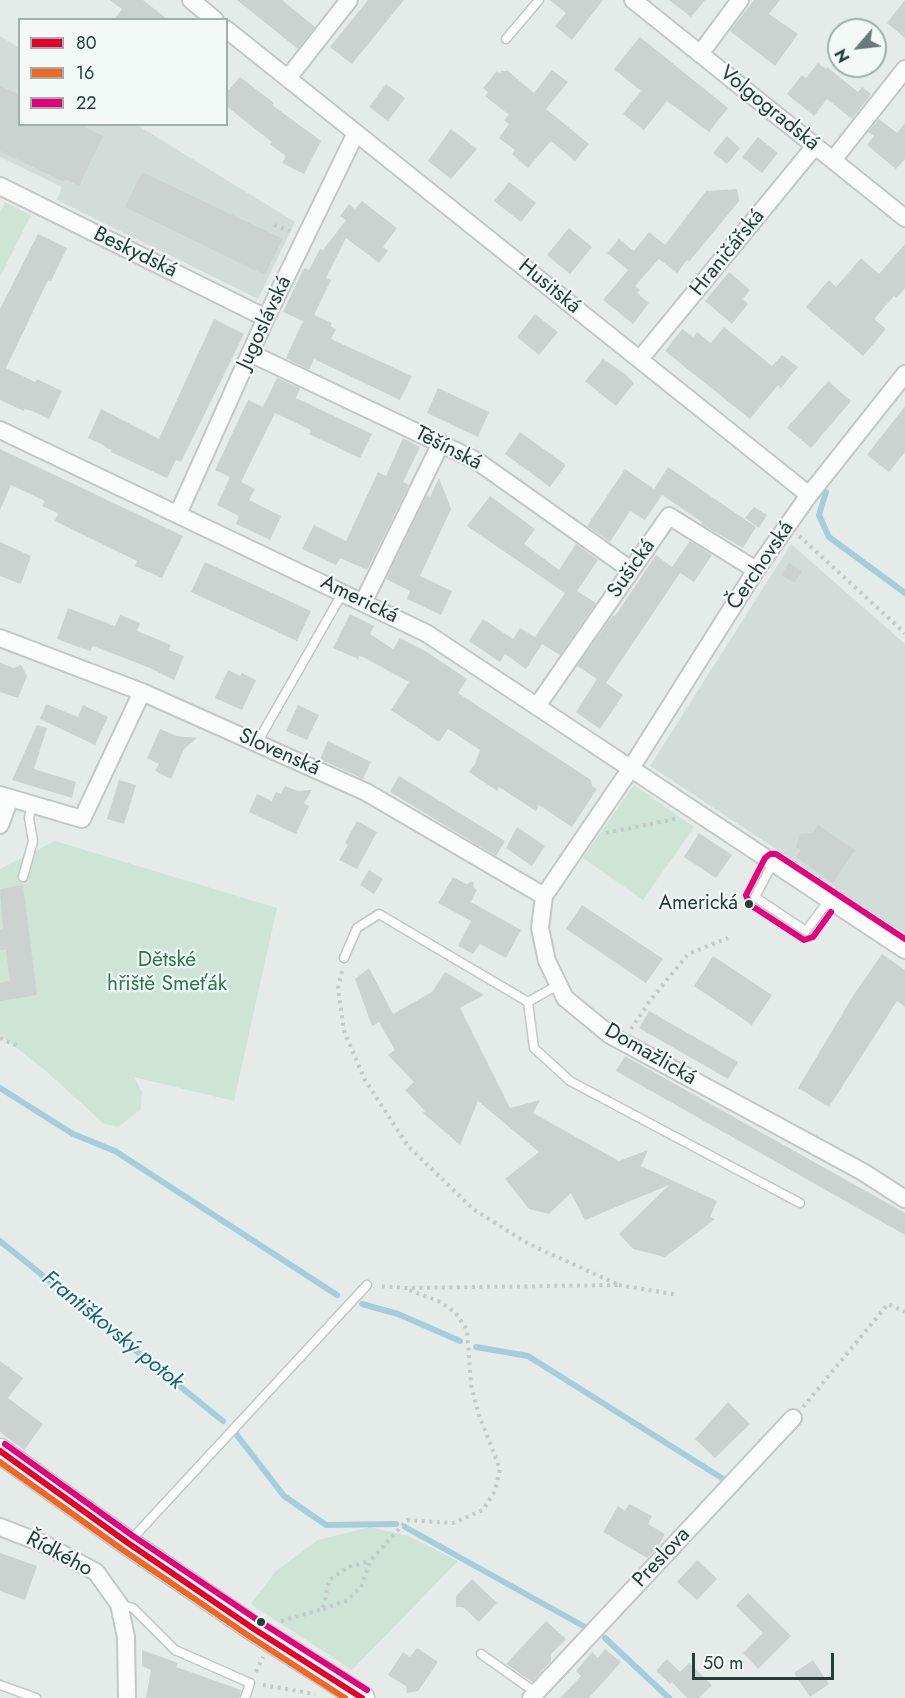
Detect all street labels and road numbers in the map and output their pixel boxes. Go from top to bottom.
street label: Volgogradská [714,61,824,157]
street label: Hraničářská [685,205,771,301]
street label: Beskydská [89,222,181,284]
street label: Husitská [513,254,585,320]
street label: Jugoslávská [232,272,298,374]
street label: Těšínská [411,422,485,476]
street label: Čerchovská [722,517,800,615]
street label: Sušická [603,535,661,603]
street label: Americká [316,570,402,630]
street label: Slovenská [235,724,323,782]
street label: Domažlická [600,1019,700,1091]
street label: Preslova [628,1523,696,1593]
street label: Řídkého [22,1527,96,1583]

